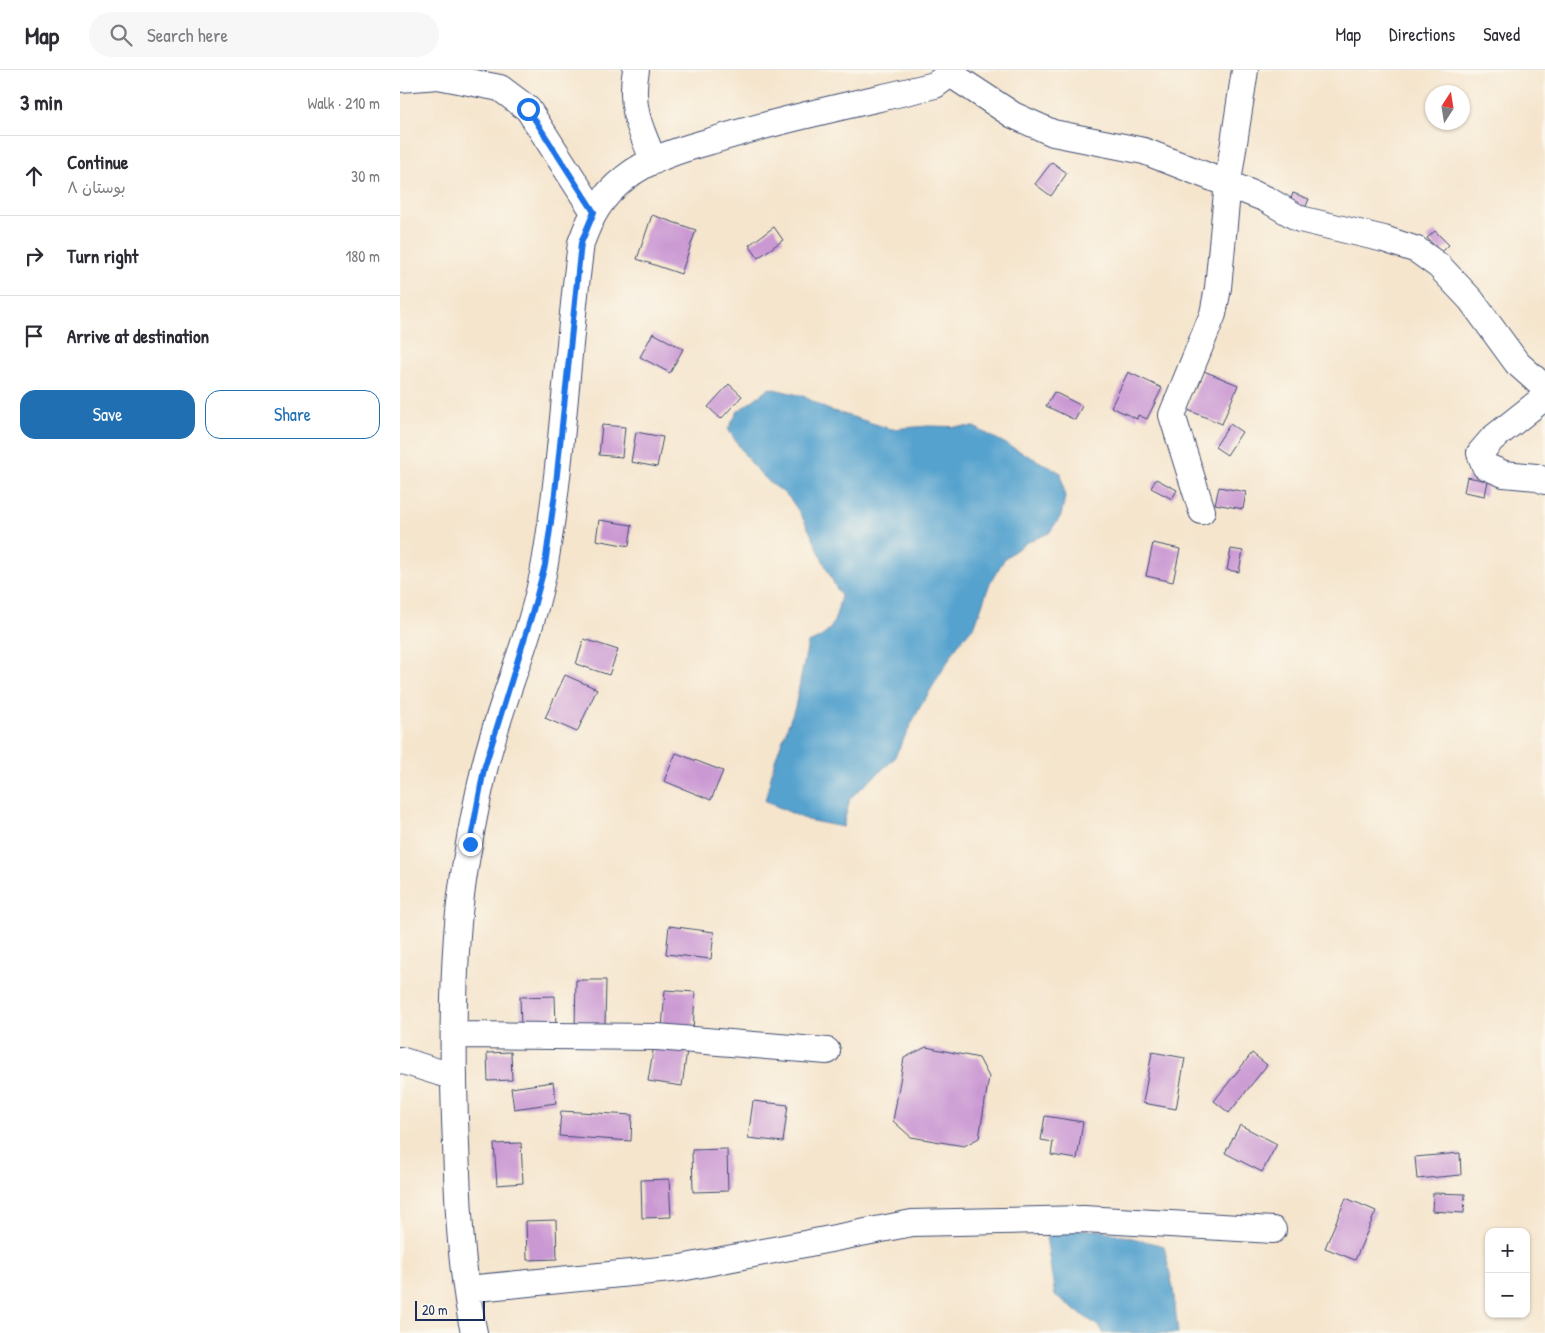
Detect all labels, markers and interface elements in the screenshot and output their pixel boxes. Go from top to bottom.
search box [89,12,439,57]
text: Map [25,19,59,51]
icon: search [107,21,135,49]
text: Search here [147,22,228,48]
text: Map [1336,22,1361,47]
text: Directions [1389,22,1455,47]
text: Saved [1483,22,1520,47]
north arrow [1425,85,1470,130]
text: 3 min [20,88,63,117]
text: Walk · 210 m [307,92,380,114]
route start [517,98,540,121]
text: Continue [67,149,128,175]
icon: ahead [20,162,48,190]
text: 30 m [351,165,380,187]
text: بوستان ۸ [67,176,126,198]
icon: right [20,242,48,270]
text: Turn right [67,243,138,269]
text: 180 m [346,245,380,267]
icon: arrive [20,322,48,350]
text: Arrive at destination [67,323,209,349]
button: Save [20,390,195,439]
button: Share [205,390,380,439]
route end [459,833,482,856]
map controls [1485,1228,1530,1318]
button: + [1485,1228,1530,1273]
button: − [1485,1273,1530,1318]
scale bar [415,1298,485,1321]
text: 20 m [422,1300,448,1319]

